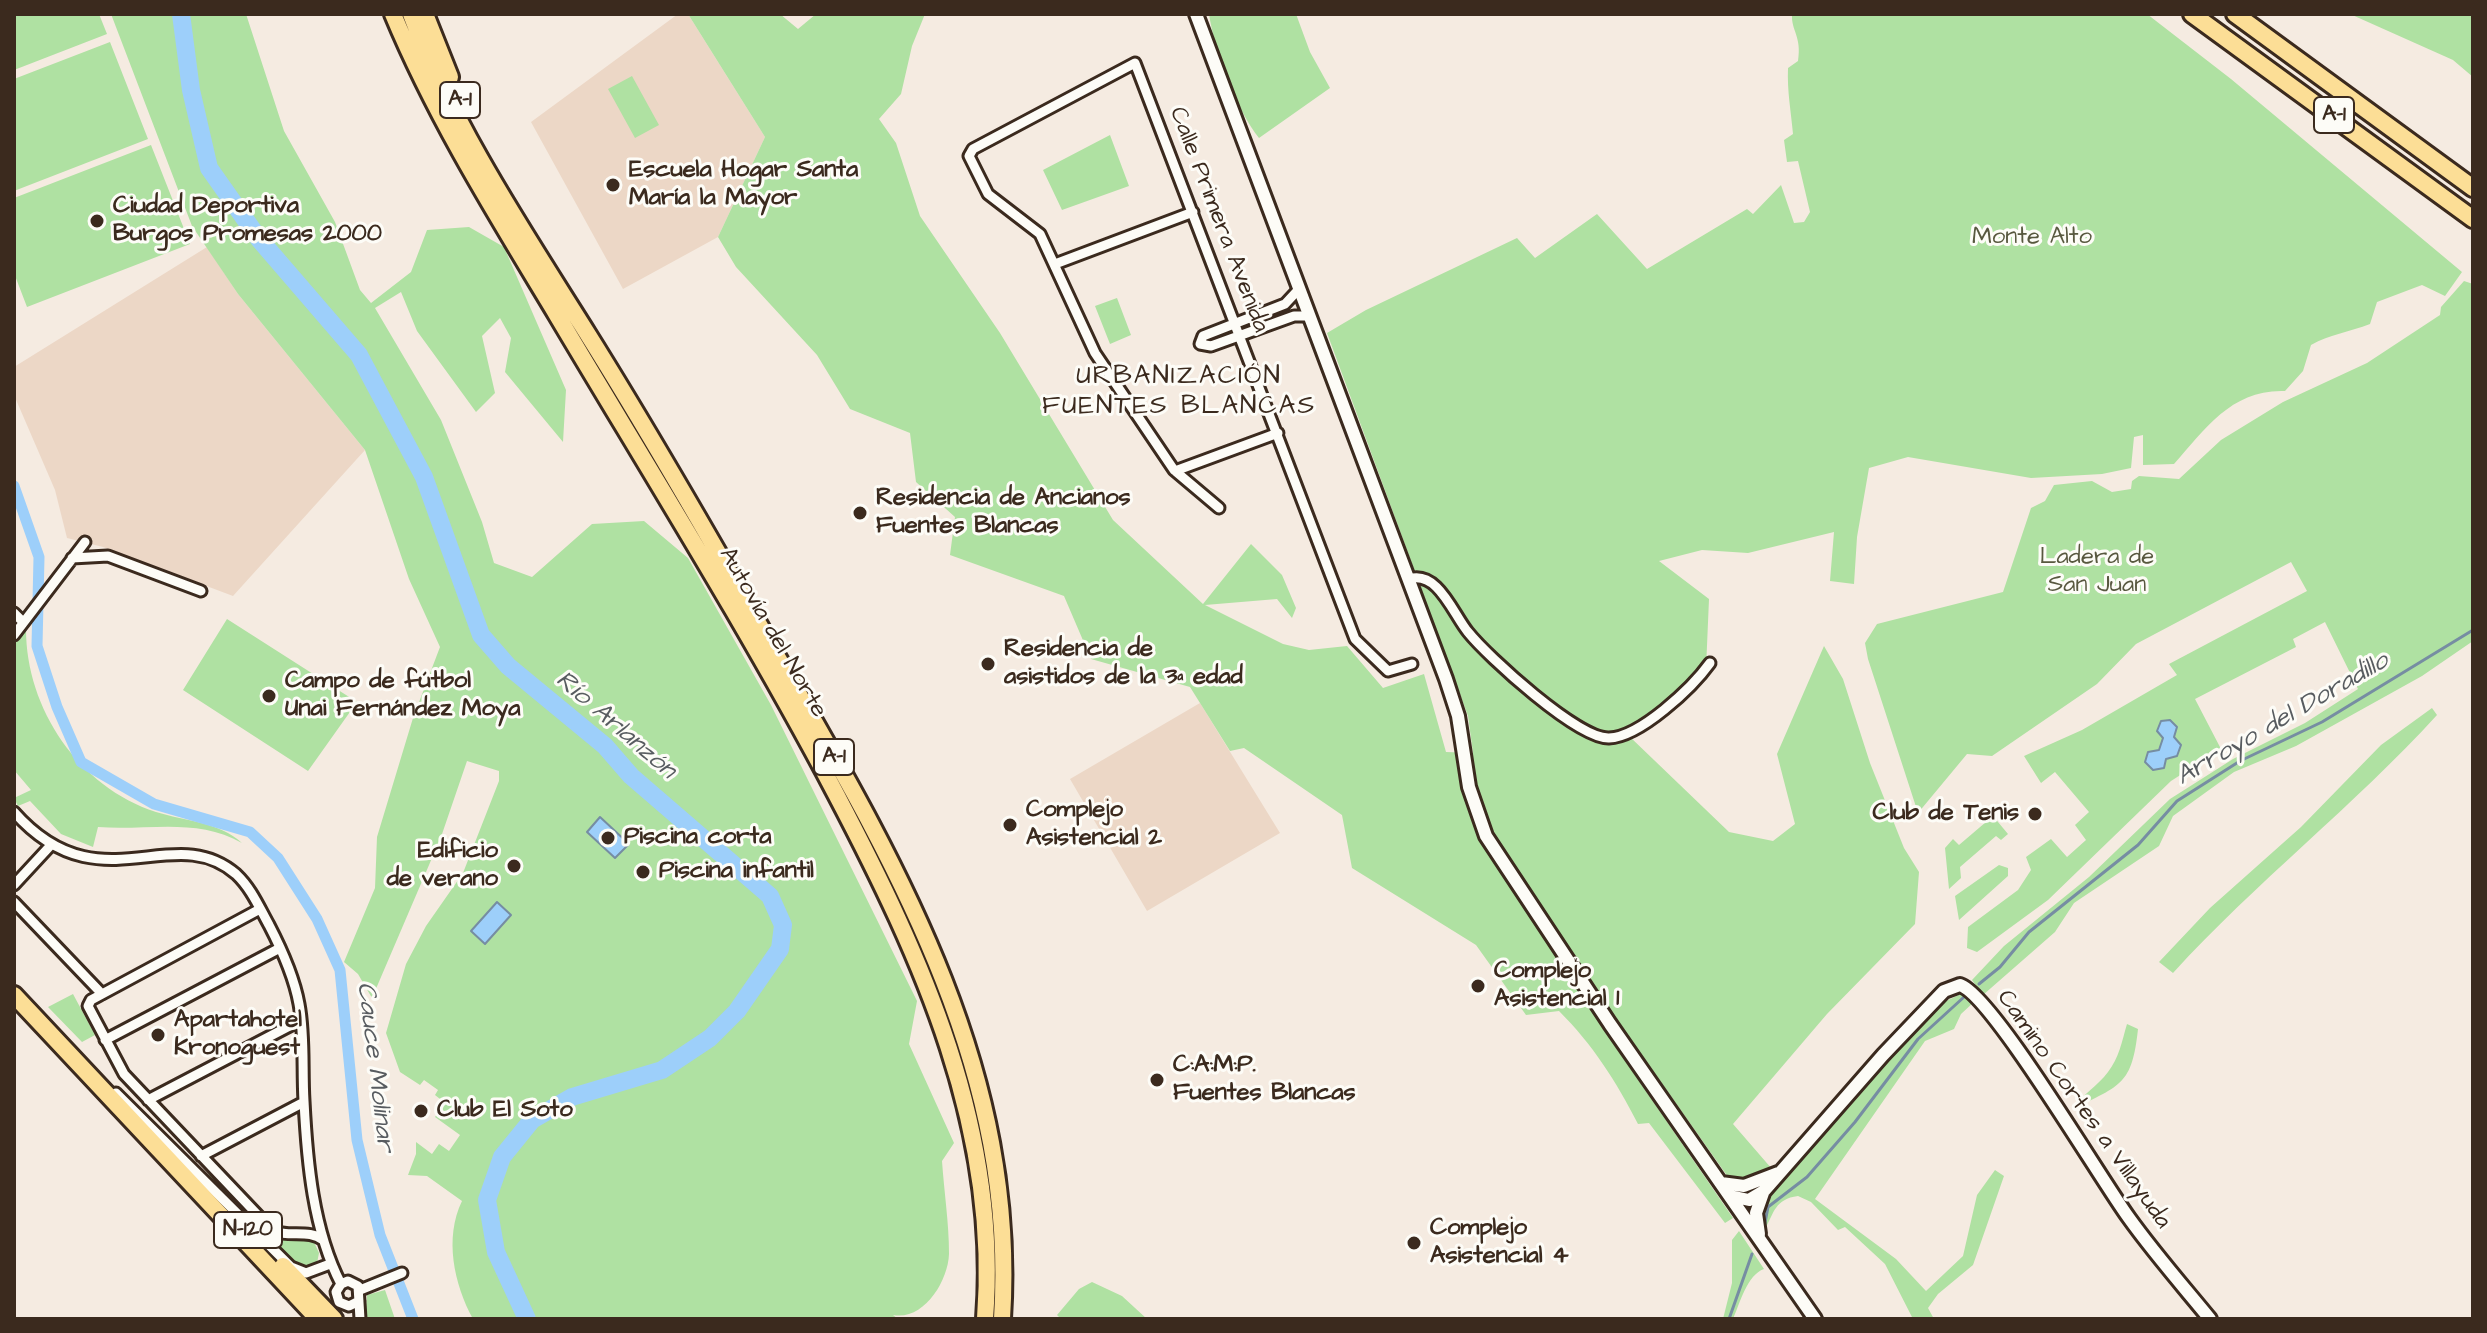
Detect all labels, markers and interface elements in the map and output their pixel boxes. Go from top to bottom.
road number: A-1 [440,82,480,118]
road number: A-1 [2314,97,2354,133]
street label: Calle Primera Avenida [1162,103,1274,337]
place label: Escuela Hogar Santa María la Mayor [629,157,858,213]
marker: Escuela Hogar Santa María la Mayor [604,176,622,194]
place label: Ciudad Deportiva Burgos Promesas 2000 [113,193,382,249]
marker: Ciudad Deportiva Burgos Promesas 2000 [88,212,106,230]
park label: Monte Alto [1972,224,2092,252]
district label: URBANIZACIÓN FUENTES BLANCAS [1042,362,1316,424]
place label: Residencia de Ancianos Fuentes Blancas [876,485,1131,541]
marker: Residencia de Ancianos Fuentes Blancas [851,504,869,522]
street label: Autovía del Norte [712,543,832,723]
park label: Ladera de San Juan [2040,544,2154,600]
place label: Residencia de asistidos de la 3ª edad [1004,636,1243,692]
water label: Arroyo del Doradillo [2171,646,2395,794]
marker: Residencia de asistidos de la 3ª edad [979,655,997,673]
water label: Río Arlanzón [548,665,682,787]
place label: Campo de fútbol Unai Fernández Moya [285,668,520,724]
marker: Campo de fútbol Unai Fernández Moya [260,687,278,705]
road number: A-1 [814,739,854,775]
place label: Complejo Asistencial 2 [1026,797,1162,853]
place label: Club de Tenis [1872,800,2019,828]
marker: Club de Tenis [2026,805,2044,823]
marker: Complejo Asistencial 2 [1001,816,1019,834]
place label: Piscina corta [624,824,771,852]
marker: Piscina corta [599,829,617,847]
place label: Edificio de verano [387,838,498,894]
marker: Edificio de verano [505,857,523,875]
place label: Piscina infantil [659,858,814,886]
marker: Piscina infantil [634,863,652,881]
place label: Complejo Asistencial 1 [1494,958,1619,1014]
marker: Complejo Asistencial 1 [1469,977,1487,995]
water label: Cauce Molinar [348,980,400,1154]
street label: Camino Cortes a Villayuda [1990,985,2176,1235]
place label: Apartahotel Kronoguest [174,1007,302,1063]
marker: Apartahotel Kronoguest [149,1026,167,1044]
place label: C:A:M:P. Fuentes Blancas [1173,1052,1356,1108]
marker: C:A:M:P. Fuentes Blancas [1148,1071,1166,1089]
place label: Club El Soto [437,1097,573,1125]
marker: Club El Soto [412,1102,430,1120]
road number: N-120 [214,1212,282,1248]
place label: Complejo Asistencial 4 [1430,1215,1569,1271]
marker: Complejo Asistencial 4 [1405,1234,1423,1252]

